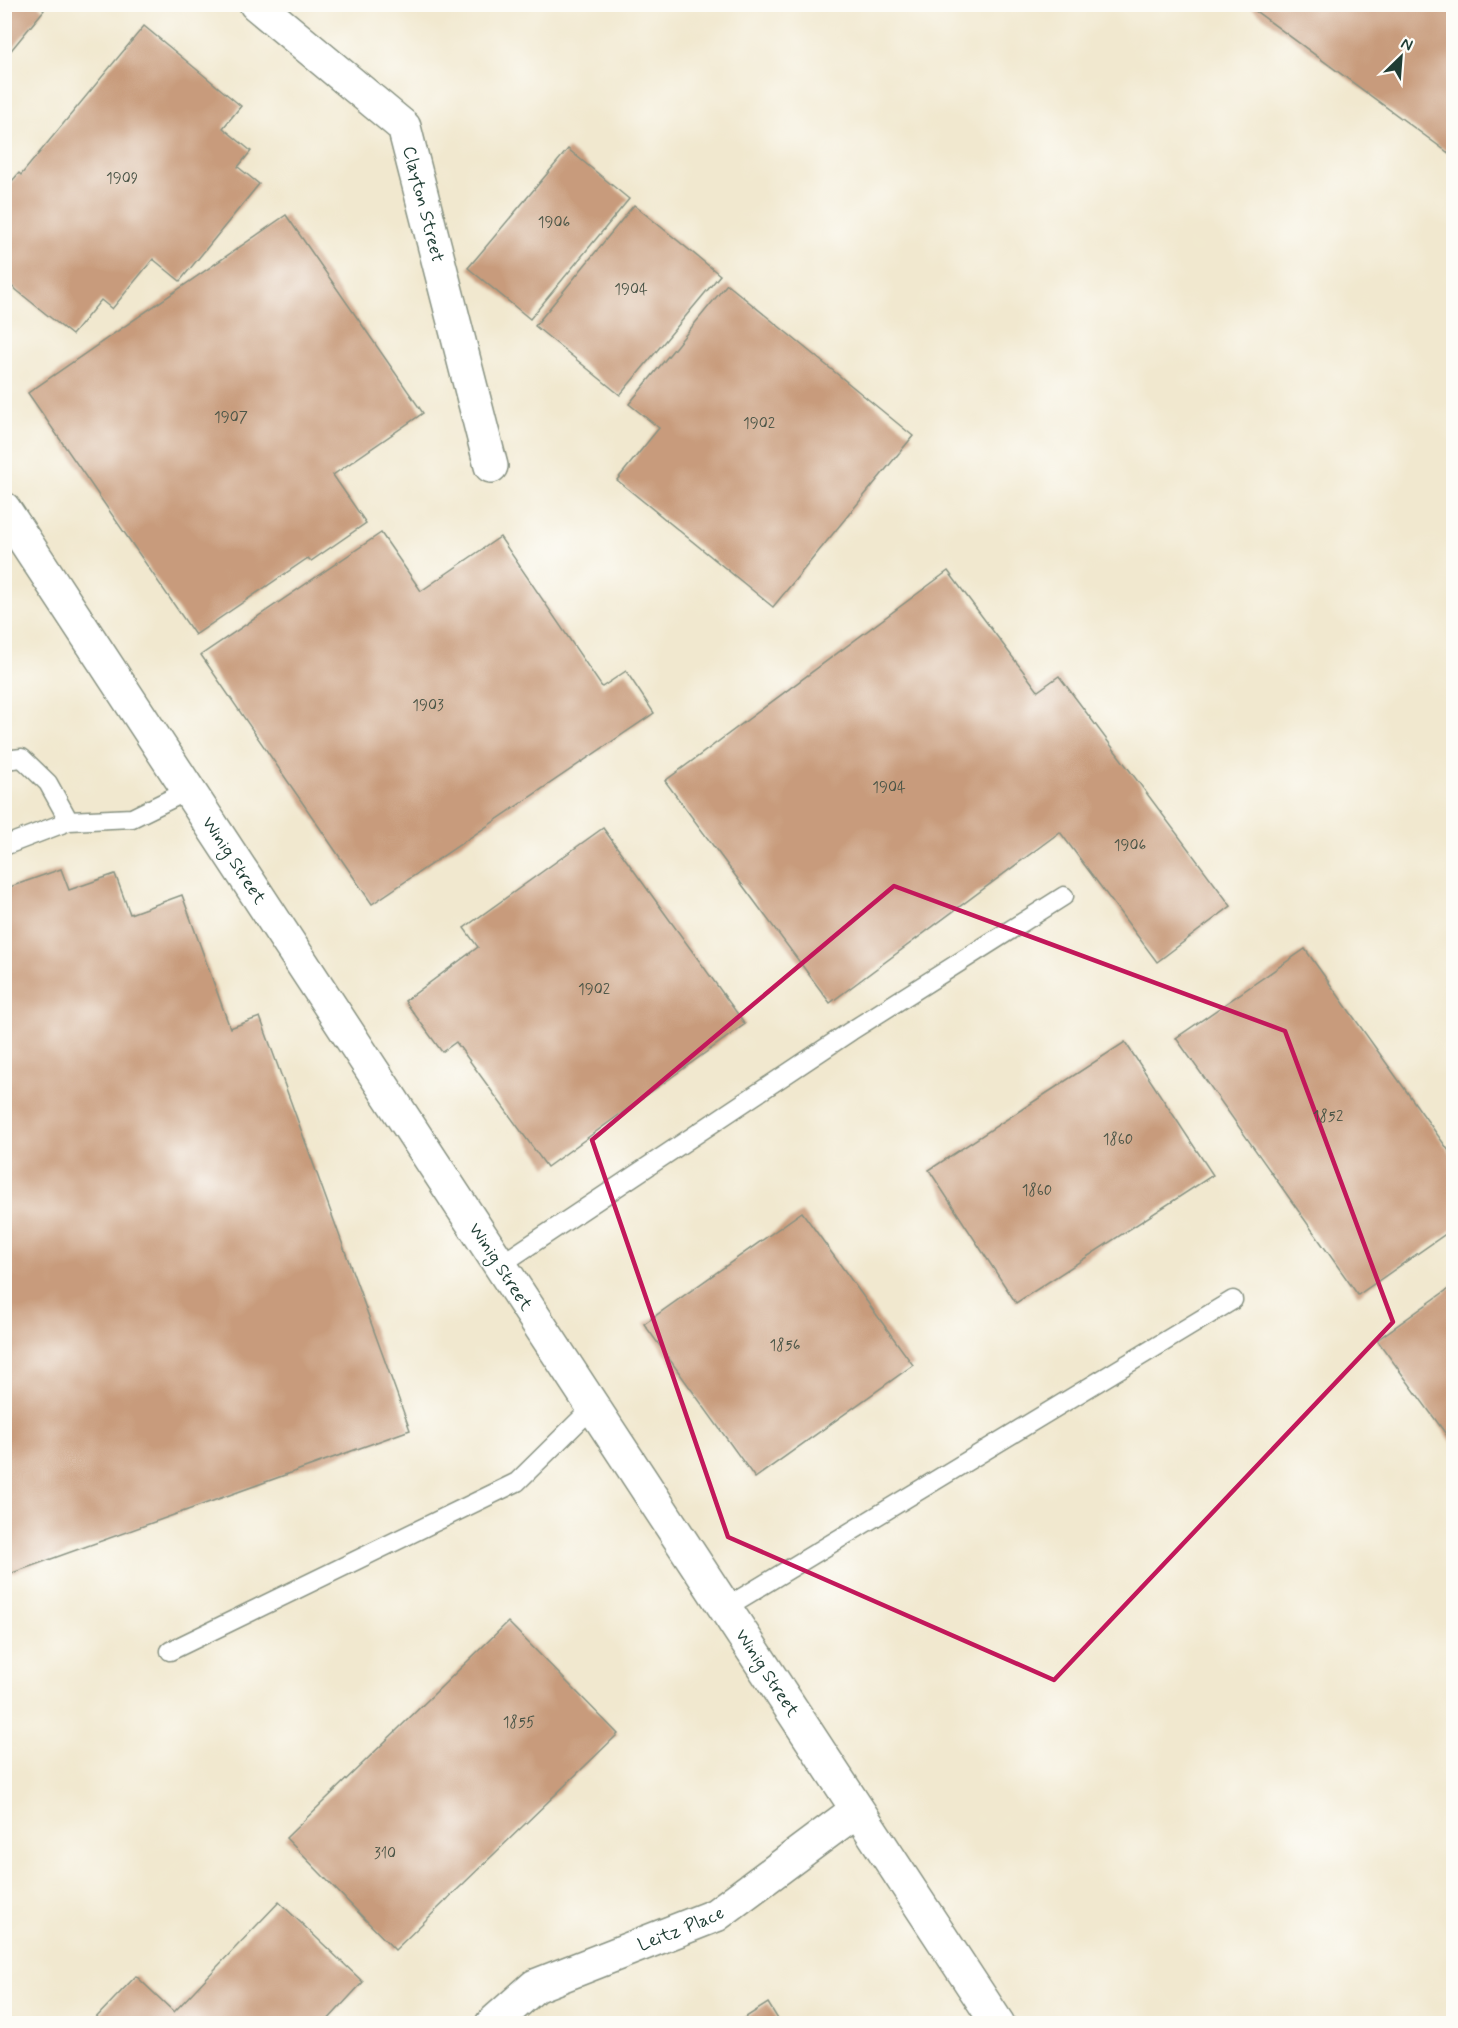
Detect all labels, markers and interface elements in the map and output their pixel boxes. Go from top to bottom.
north arrow [1371,27,1431,87]
text: N [1397,33,1416,57]
street label: Clayton Street [396,144,449,265]
house number: 1909 [106,169,138,189]
house number: 1906 [538,213,570,233]
house number: 1904 [614,280,648,300]
house number: 1907 [214,408,248,428]
house number: 1902 [743,414,775,434]
house number: 1903 [412,696,444,716]
house number: 1904 [872,778,906,798]
street label: Winig Street [196,812,271,910]
house number: 1906 [1114,836,1146,856]
house number: 1902 [578,980,610,1000]
house number: 1852 [1313,1107,1343,1127]
house number: 1860 [1103,1130,1133,1150]
house number: 1860 [1022,1181,1052,1201]
street label: Winig Street [463,1218,538,1316]
house number: 1856 [770,1336,801,1356]
street label: Winig Street [729,1625,805,1722]
house number: 1855 [503,1713,535,1733]
house number: 310 [374,1844,396,1864]
street label: Leitz Place [635,1902,730,1957]

